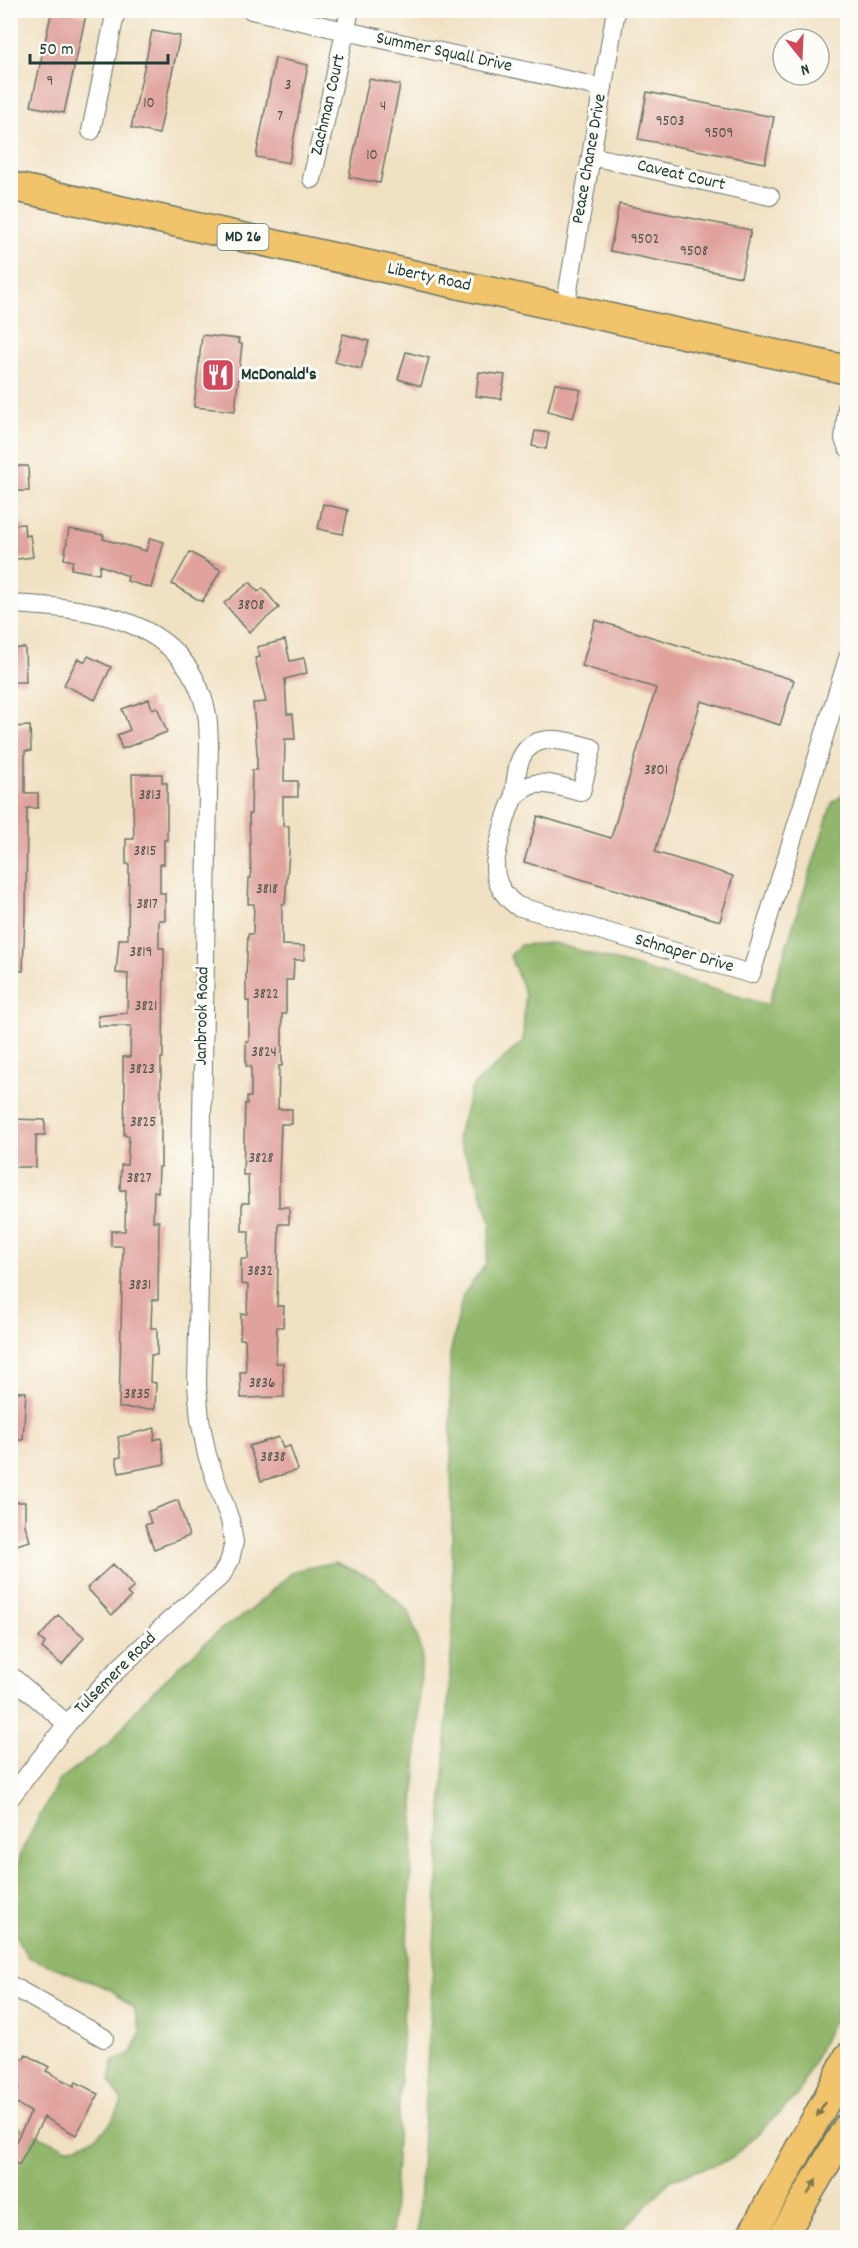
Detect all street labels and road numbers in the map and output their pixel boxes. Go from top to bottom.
street label: Summer Squall Drive [374,26,514,80]
street label: Zachman Court [305,52,353,158]
street label: Peace Chance Drive [566,92,614,226]
street label: Caveat Court [634,154,728,198]
road number: MD 26 [218,224,268,250]
street label: Liberty Road [385,257,473,299]
street label: Schnaper Drive [632,928,736,980]
street label: Janbrook Road [190,966,216,1066]
street label: Tulsemere Road [69,1627,163,1721]

